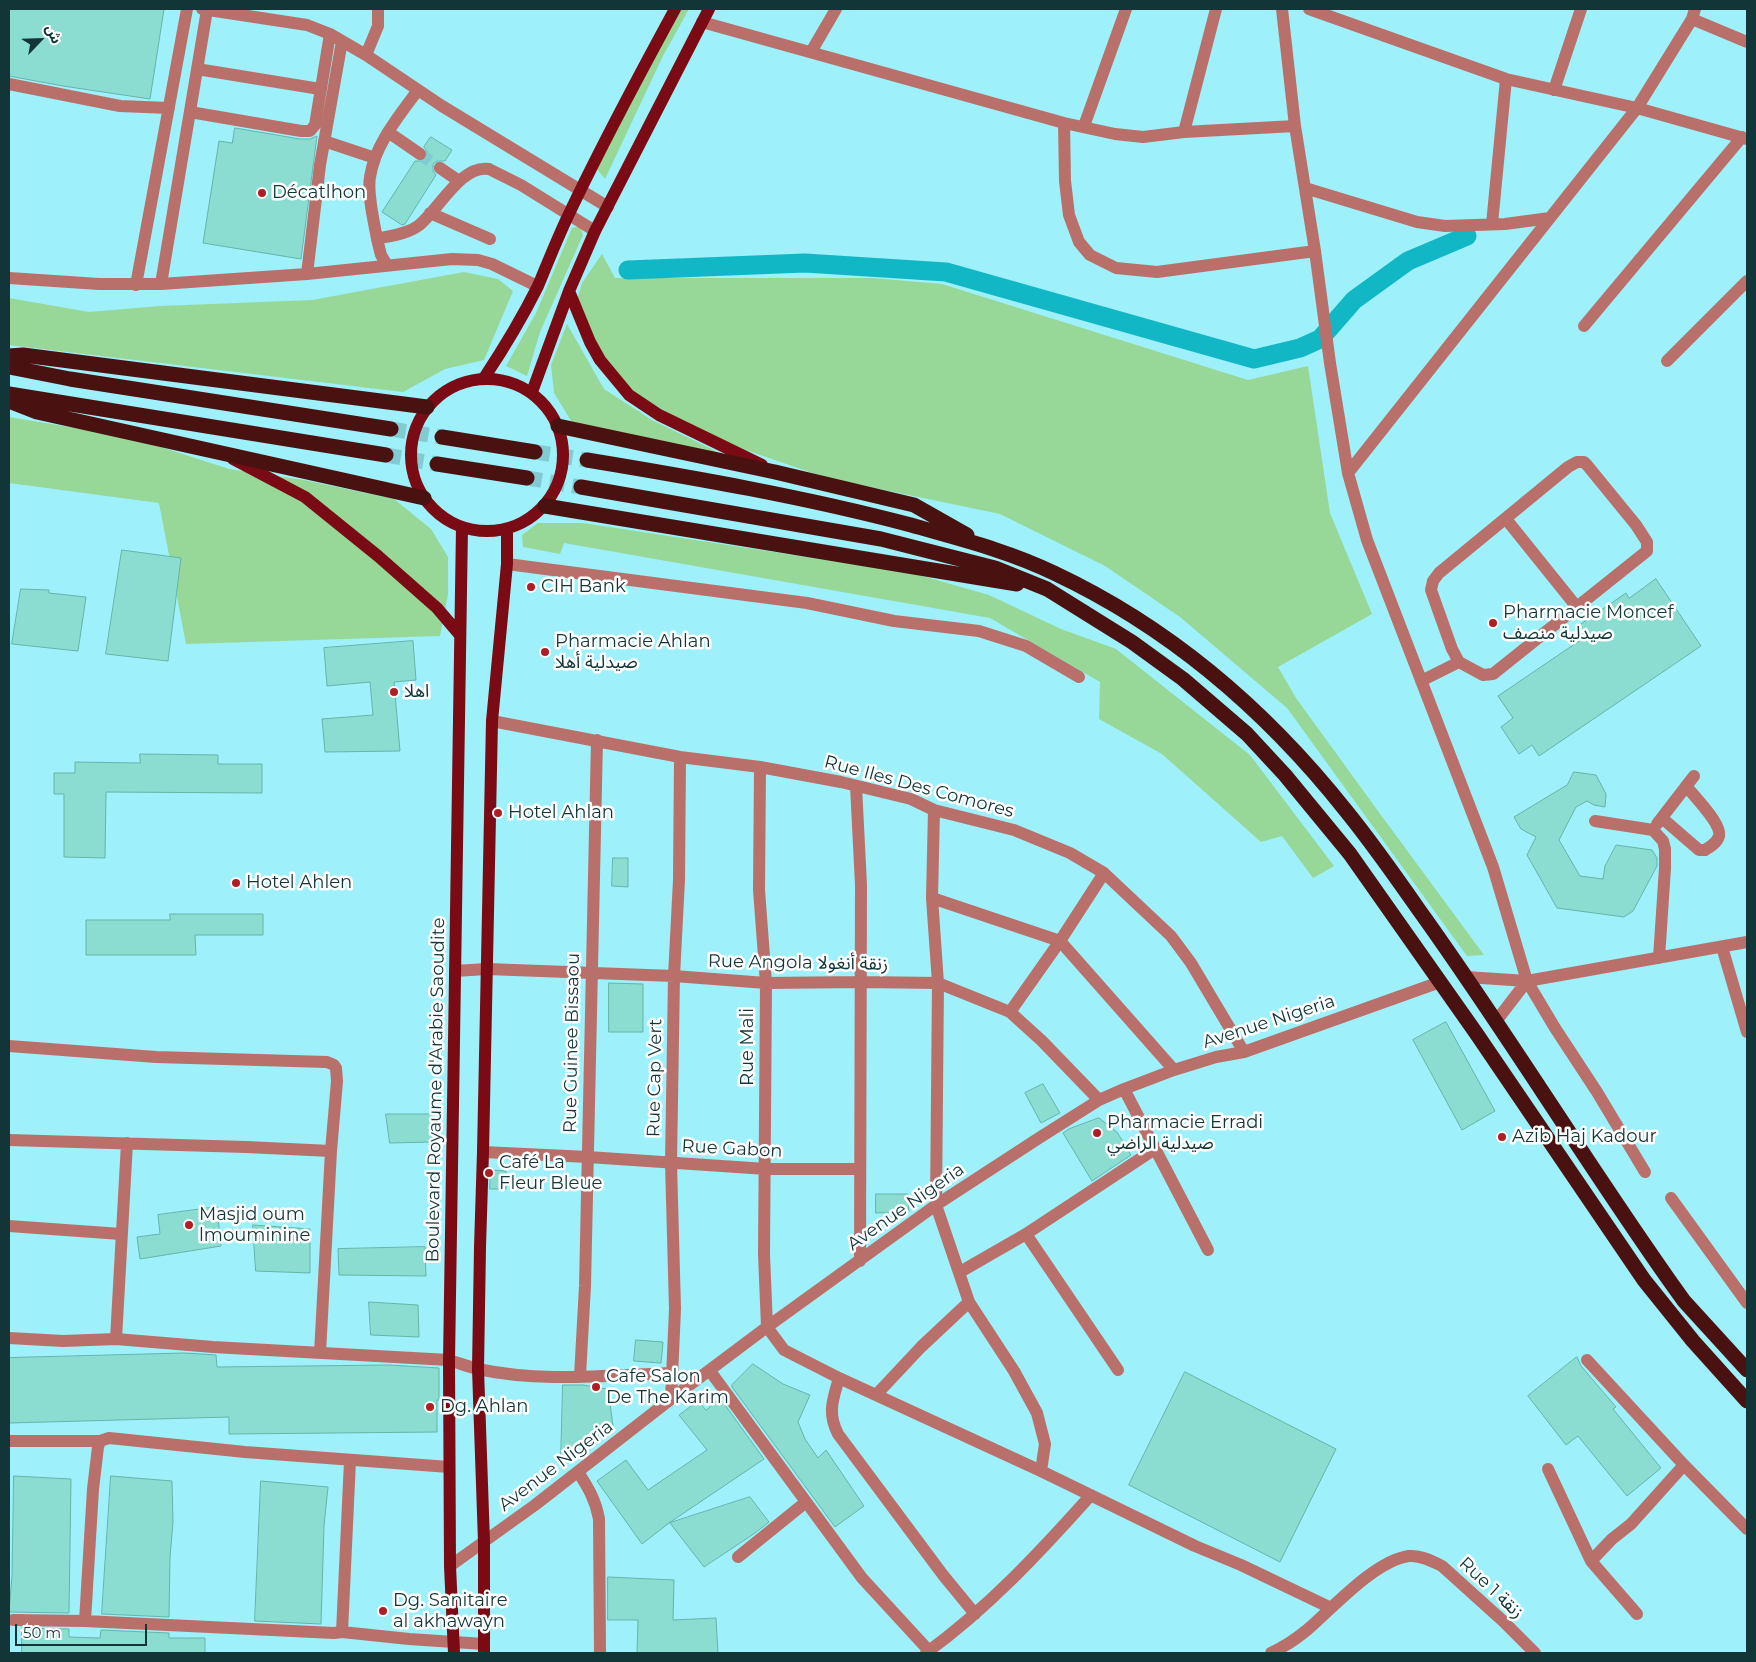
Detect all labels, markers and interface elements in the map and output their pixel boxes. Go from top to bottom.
north arrow [15,15,65,65]
text: ش [42,21,66,46]
place label: Décatlhon [272,182,366,204]
marker: Décatlhon [256,187,268,199]
place label: CIH Bank [541,576,626,598]
marker: CIH Bank [525,581,537,593]
place label: Pharmacie Moncef صيدلية منصف [1503,602,1674,644]
marker: Pharmacie Moncef صيدلية منصف [1487,617,1499,629]
place label: Pharmacie Ahlan صيدلية أهلا [555,631,711,674]
marker: Pharmacie Ahlan صيدلية أهلا [539,646,551,658]
place label: اهلا [404,681,429,703]
marker: اهلا [388,686,400,698]
street label: Rue Iles Des Comores [822,751,1016,823]
place label: Hotel Ahlan [508,802,614,824]
marker: Hotel Ahlan [492,807,504,819]
place label: Hotel Ahlen [246,872,352,894]
marker: Hotel Ahlen [230,877,242,889]
street label: Boulevard Royaume d'Arabie Saoudite [422,917,450,1263]
street label: Rue Angola زنقة أنغولا [708,951,888,975]
street label: Rue Guinee Bissaou [560,953,584,1133]
street label: Avenue Nigeria [1200,990,1338,1054]
street label: Rue Mali [737,1008,759,1086]
street label: Rue Cap Vert [643,1019,667,1137]
place label: Pharmacie Erradi صيدلية الراضي [1107,1112,1263,1154]
place label: Azib Haj Kadour [1512,1126,1657,1148]
marker: Pharmacie Erradi صيدلية الراضي [1091,1127,1103,1139]
marker: Azib Haj Kadour [1496,1131,1508,1143]
street label: Rue Gabon [681,1136,783,1162]
place label: Café La Fleur Bleue [499,1152,602,1194]
street label: Avenue Nigeria [843,1159,969,1255]
marker: Café La Fleur Bleue [483,1167,495,1179]
place label: Masjid oum lmouminine [199,1204,310,1246]
marker: Masjid oum lmouminine [183,1219,195,1231]
place label: Cafe Salon De The Karim [606,1366,729,1408]
marker: Cafe Salon De The Karim [590,1381,602,1393]
place label: Dg. Ahlan [440,1396,528,1418]
marker: Dg. Ahlan [424,1401,436,1413]
street label: Avenue Nigeria [494,1416,618,1516]
street label: Rue 1 زنقة [1454,1553,1528,1623]
place label: Dg. Sanitaire al akhawayn [393,1590,508,1632]
marker: Dg. Sanitaire al akhawayn [377,1605,389,1617]
scale bar [18,1614,150,1646]
text: 50 m [23,1623,61,1642]

